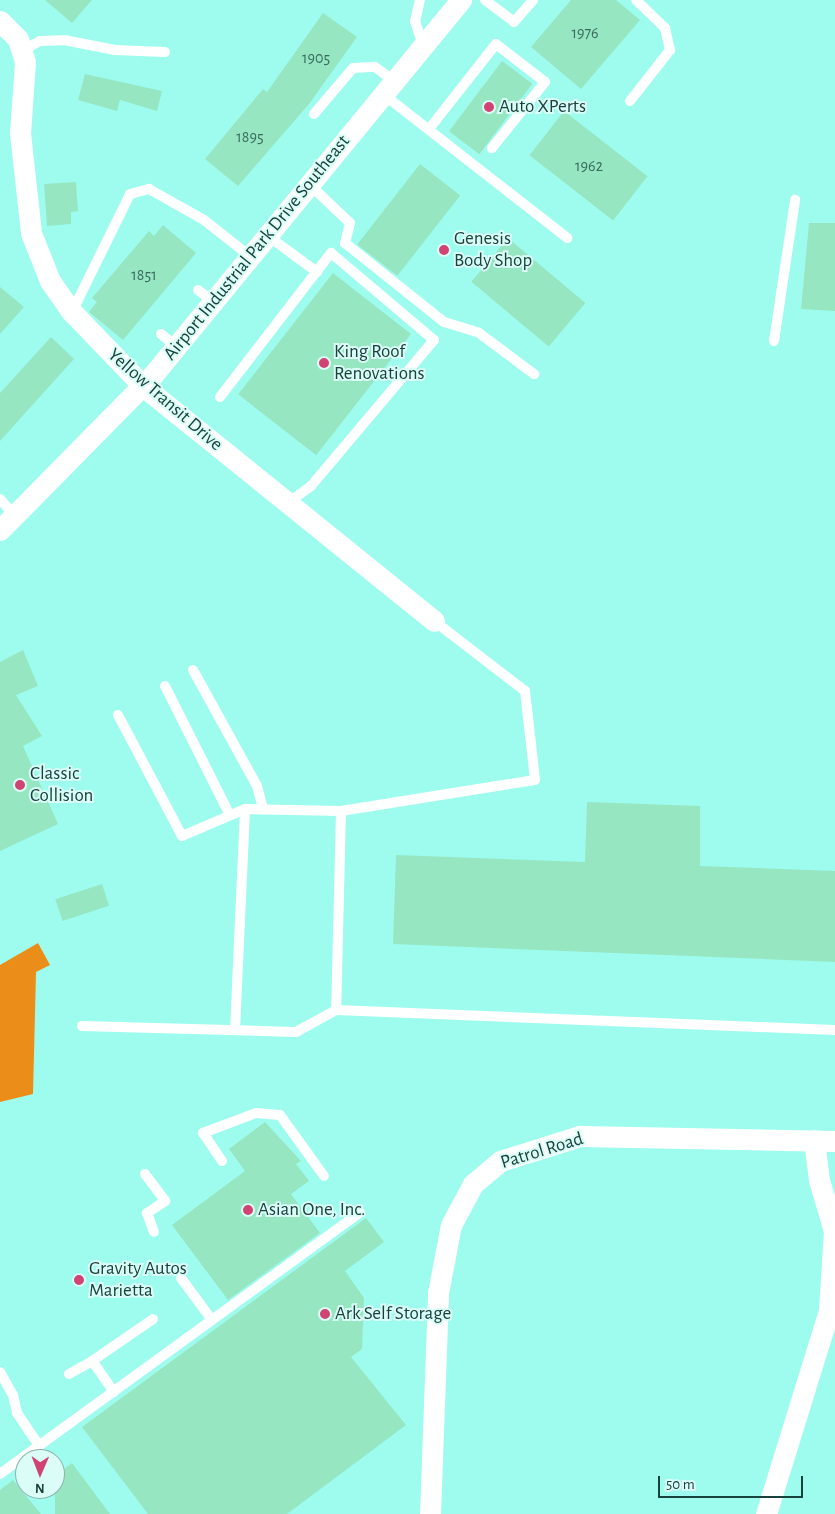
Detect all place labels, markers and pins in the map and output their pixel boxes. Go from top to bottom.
place label: Auto XPerts [499,96,586,118]
marker: Auto XPerts [483,101,495,113]
place label: Genesis Body Shop [454,228,532,272]
marker: Genesis Body Shop [438,244,450,256]
place label: King Roof Renovations [334,341,425,385]
marker: King Roof Renovations [318,357,330,369]
place label: Classic Collision [30,763,93,807]
marker: Classic Collision [14,779,26,791]
place label: Asian One, Inc. [258,1199,365,1221]
marker: Asian One, Inc. [242,1204,254,1216]
place label: Gravity Autos Marietta [89,1258,187,1302]
marker: Gravity Autos Marietta [73,1274,85,1286]
place label: Ark Self Storage [335,1303,451,1325]
marker: Ark Self Storage [319,1308,331,1320]

